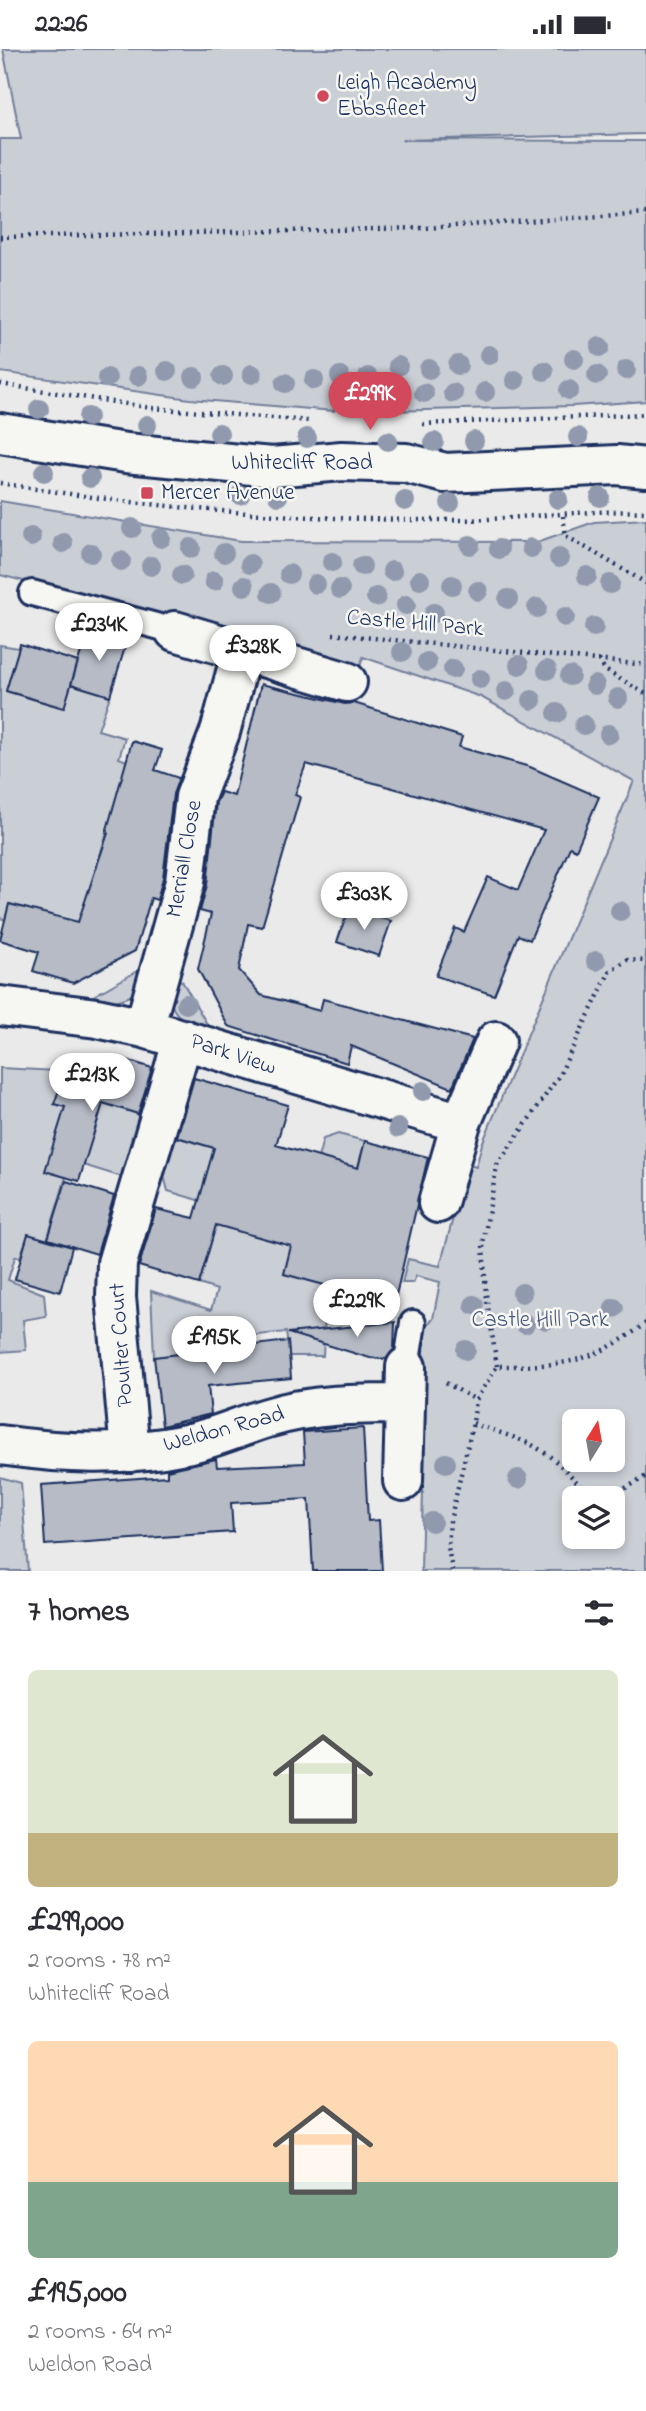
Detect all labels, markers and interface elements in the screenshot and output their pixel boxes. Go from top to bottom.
text: 22:26 [35,6,87,44]
place label: Leigh Academy Ebbsfleet [337,67,477,126]
marker: Leigh Academy Ebbsfleet [315,88,331,104]
pin: £299K [321,373,419,432]
text: £299K [345,378,395,411]
street label: Whitecliff Road [231,447,373,480]
place label: Mercer Avenue [161,477,295,510]
marker: Mercer Avenue [139,485,155,501]
street label: Castle Hill Park [345,602,486,646]
pin: £234K [50,603,148,663]
text: £234K [71,609,127,642]
pin: £328K [204,625,302,685]
text: £328K [225,631,281,664]
street label: Merriall Close [158,797,212,920]
pin: £303K [315,873,413,932]
text: £303K [337,878,391,911]
street label: Park View [186,1026,280,1084]
pin: £213K [43,1053,141,1113]
text: £213K [65,1059,119,1092]
pin: £229K [308,1279,406,1339]
street label: Poulter Court [101,1282,143,1408]
text: £229K [329,1285,385,1318]
park label: Castle Hill Park [472,1304,609,1337]
pin: £195K [165,1317,263,1376]
text: £195K [187,1322,241,1355]
street label: Weldon Road [160,1398,288,1462]
north arrow [562,1409,625,1472]
map controls [562,1409,625,1549]
button: layers [562,1486,625,1549]
text: 7 homes [28,1591,130,1635]
icon: filters [580,1594,618,1632]
icon: home [260,1716,386,1842]
text: £299,000 [28,1901,124,1945]
text: 2 rooms · 78 m² [28,1945,171,1978]
text: Whitecliff Road [28,1978,169,2011]
icon: home [260,2087,386,2213]
text: £195,000 [28,2272,127,2316]
text: 2 rooms · 64 m² [28,2316,172,2349]
text: Weldon Road [28,2349,152,2382]

